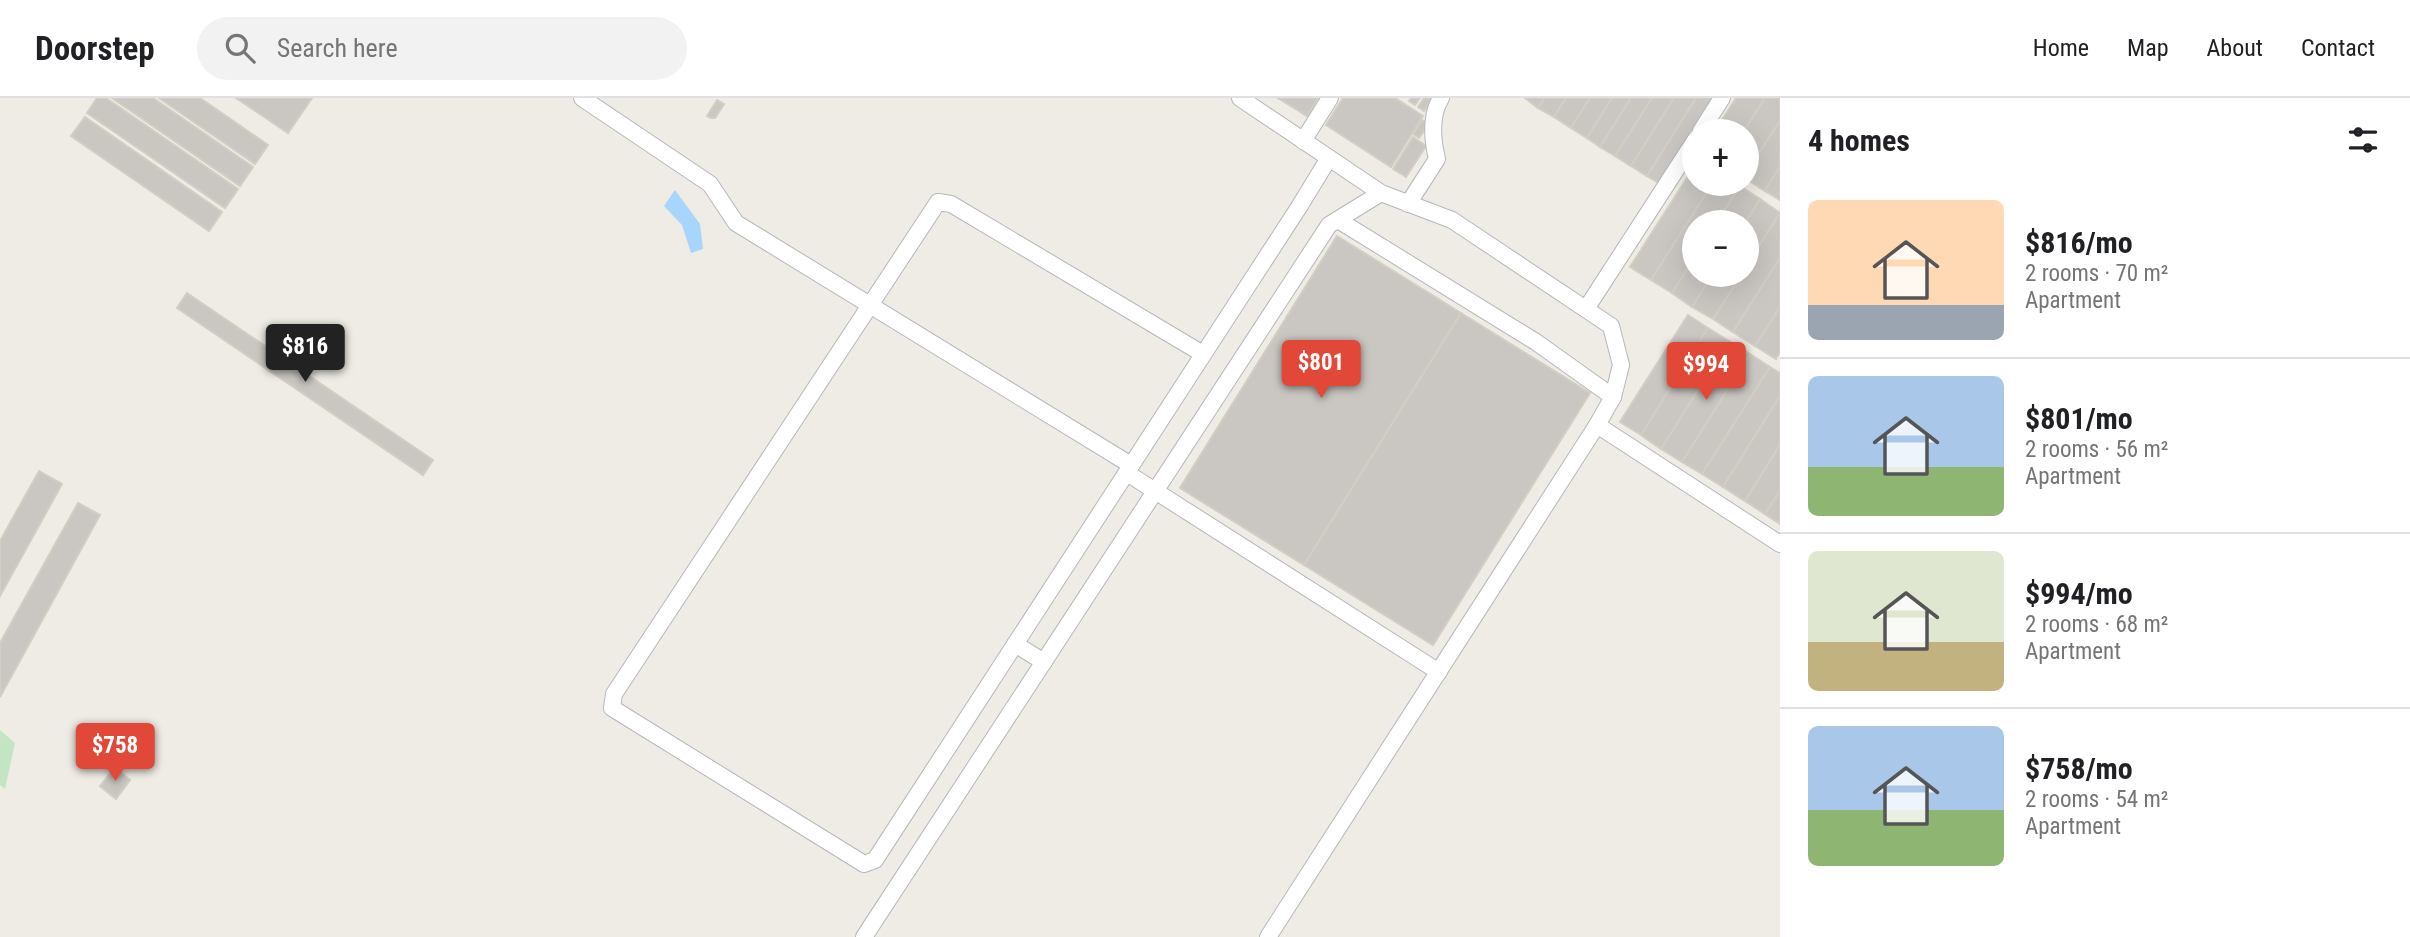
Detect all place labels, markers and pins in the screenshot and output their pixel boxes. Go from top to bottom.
pin: $816 [264,324,346,384]
pin: $801 [1280,341,1362,400]
pin: $994 [1665,342,1747,402]
pin: $758 [74,724,156,783]

